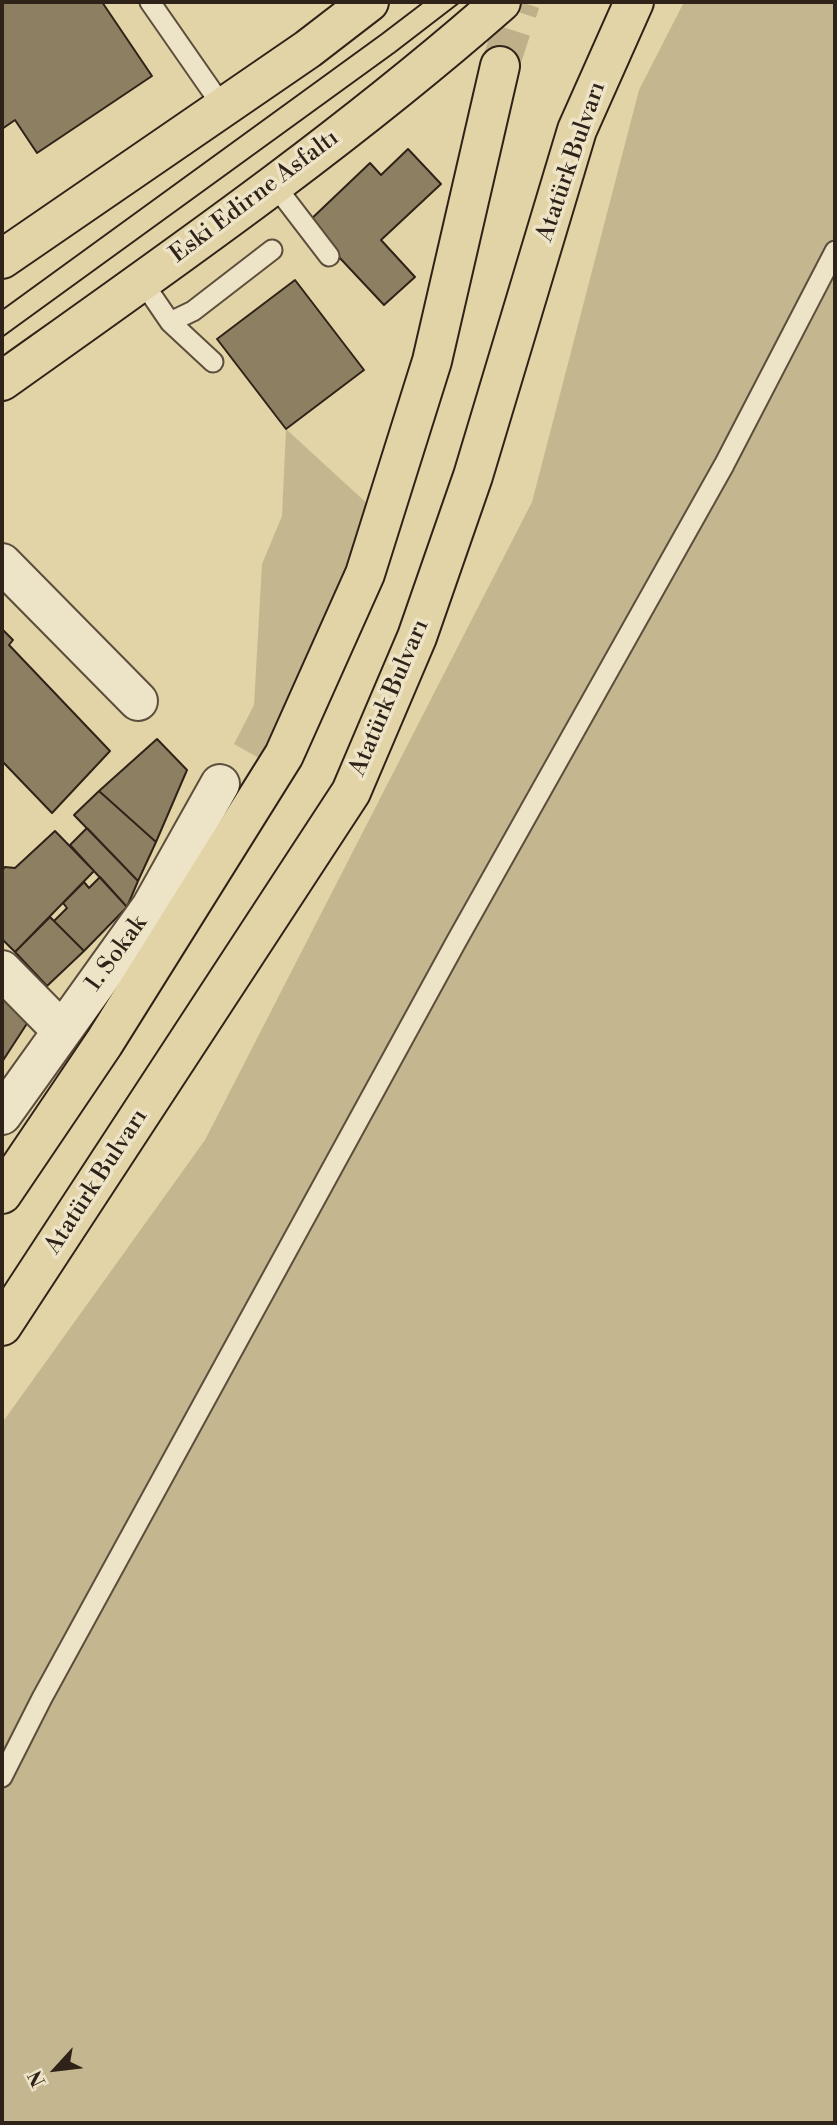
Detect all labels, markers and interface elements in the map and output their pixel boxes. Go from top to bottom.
street label: Atatürk Bulvarı [531,78,613,246]
street label: Eski Edirne Asfaltı [165,124,345,270]
street label: Atatürk Bulvarı [344,615,436,781]
street label: 1. Sokak [80,911,154,997]
street label: Atatürk Bulvarı [39,1104,155,1260]
north arrow [21,2034,91,2104]
text: N [23,2066,51,2091]

